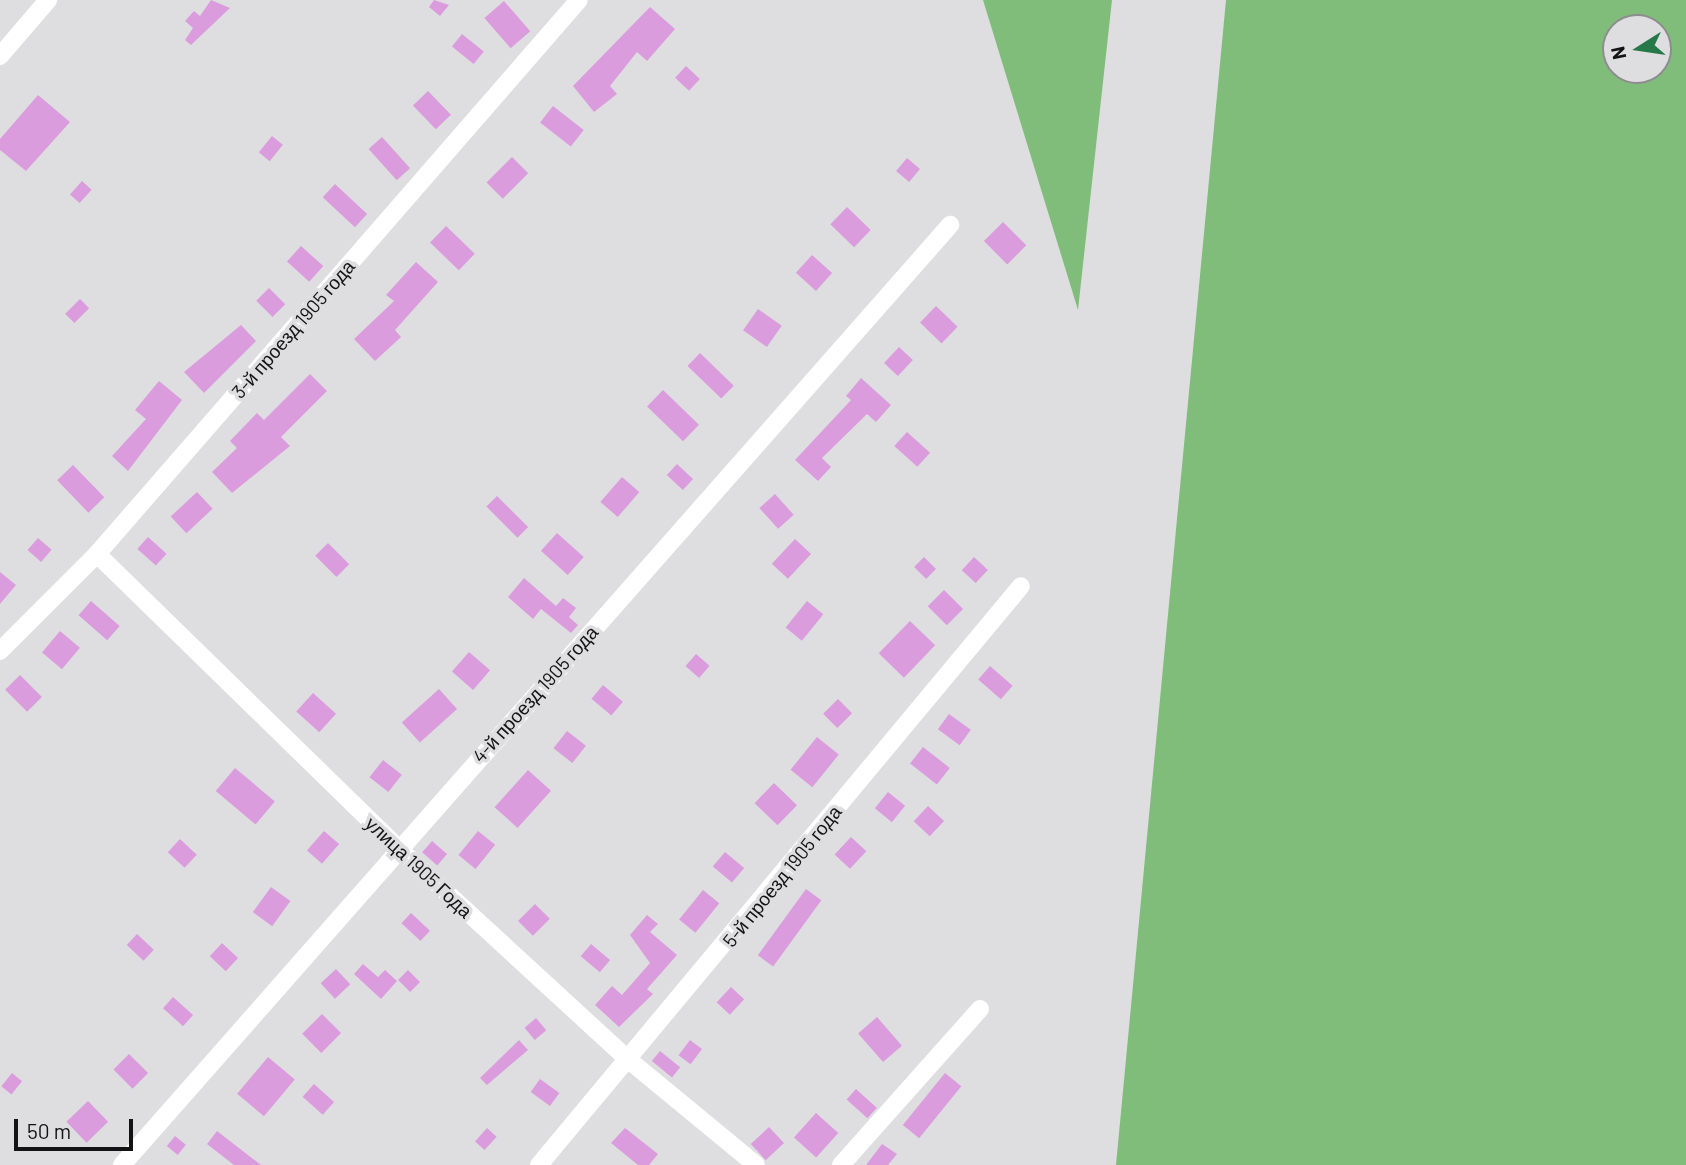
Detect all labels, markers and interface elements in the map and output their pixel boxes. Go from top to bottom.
north arrow [1602,14,1672,84]
text: N [1605,44,1630,62]
street label: 3-й проезд 1905 года [227,255,359,403]
street label: 4-й проезд 1905 года [468,621,602,767]
street label: 5-й проезд 1905 года [718,801,846,951]
street label: улица 1905 Года [361,812,477,922]
scale bar [18,1106,136,1150]
text: 50 m [27,1118,71,1143]

